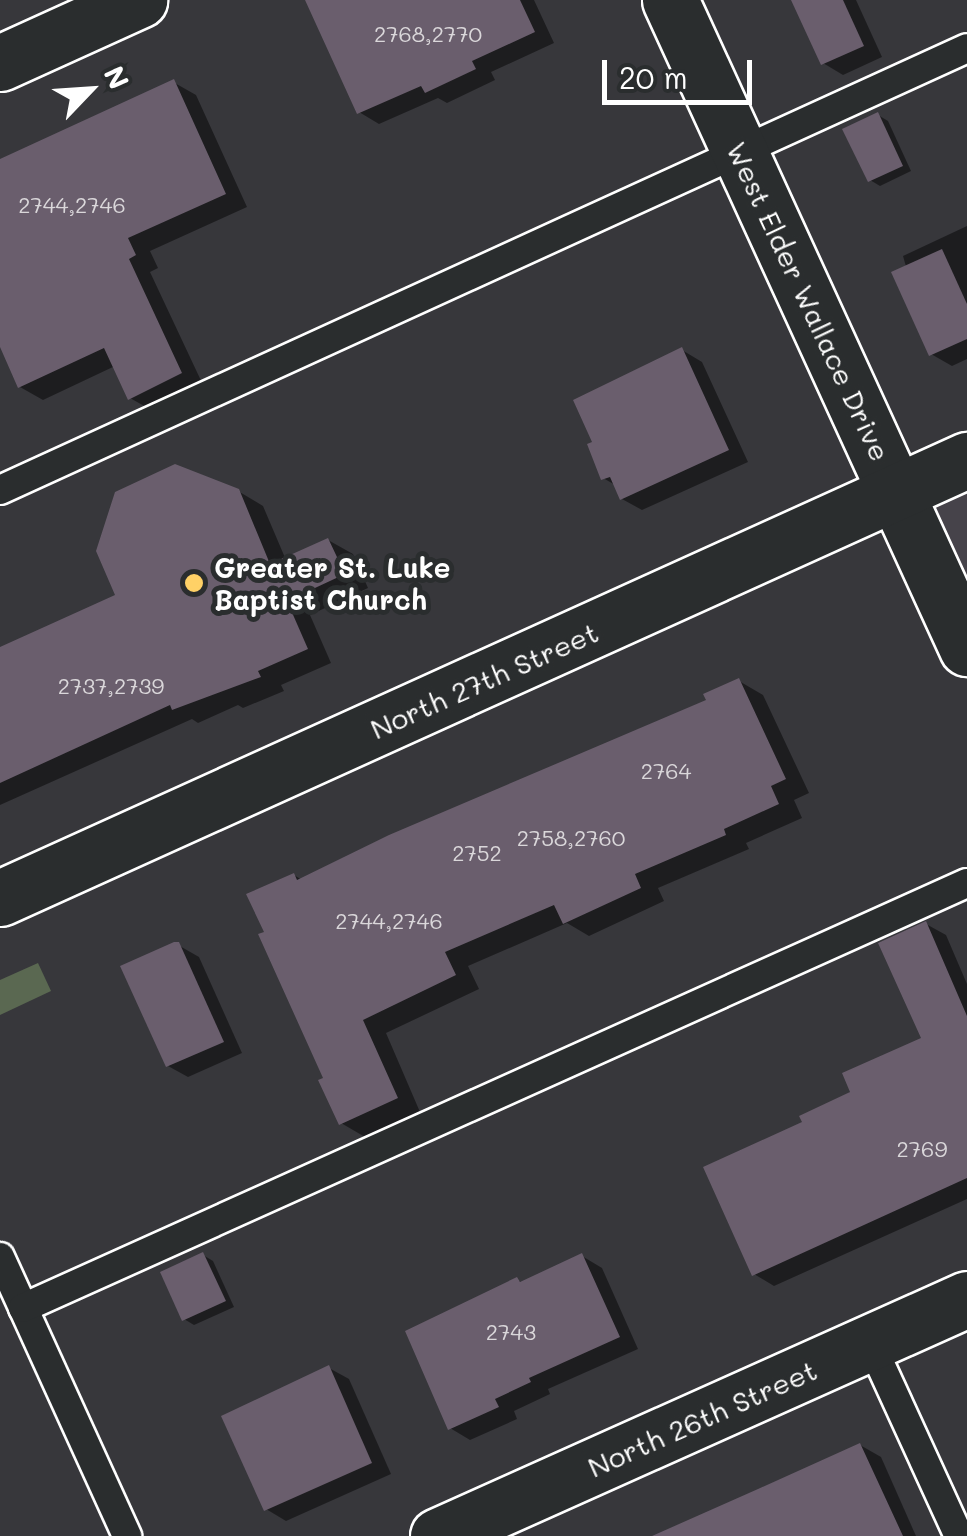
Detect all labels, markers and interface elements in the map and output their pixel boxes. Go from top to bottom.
house number: 2768,2770 [374,21,482,47]
north arrow [40,40,140,140]
scale bar [607,40,757,102]
text: 20 m [619,57,688,97]
text: N [96,60,138,95]
street label: West Elder Wallace Drive [720,136,898,466]
house number: 2744,2746 [18,192,126,218]
place label: Greater St. Luke Baptist Church [214,550,451,616]
marker: Greater St. Luke Baptist Church [183,572,205,594]
street label: North 27th Street [365,615,603,745]
house number: 2737,2739 [58,673,164,699]
house number: 2764 [641,758,691,784]
house number: 2758,2760 [517,825,625,851]
house number: 2752 [452,840,502,866]
house number: 2744,2746 [335,908,443,934]
house number: 2769 [897,1136,947,1162]
house number: 2743 [486,1319,536,1345]
street label: North 26th Street [582,1352,822,1484]

